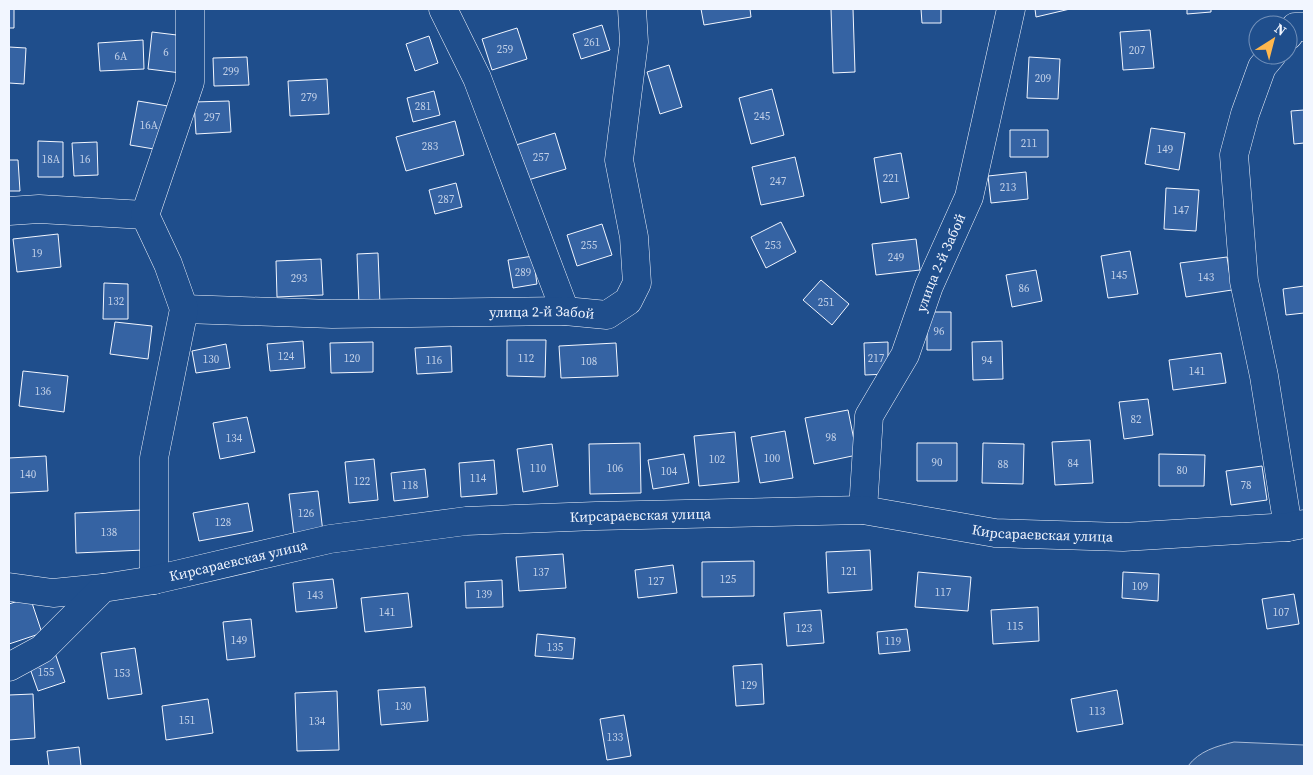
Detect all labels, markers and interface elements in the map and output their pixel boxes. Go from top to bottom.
north arrow [1248,15,1298,65]
text: N [1271,18,1291,41]
house number: 261 [584,35,600,50]
house number: 259 [497,42,513,57]
house number: 207 [1129,43,1146,58]
house number: 6 [163,45,169,60]
house number: 6А [115,49,128,64]
house number: 299 [223,64,239,79]
house number: 209 [1035,71,1051,86]
house number: 279 [301,90,317,105]
house number: 281 [415,99,431,114]
house number: 245 [754,109,771,124]
house number: 297 [204,110,221,125]
house number: 16А [140,118,159,133]
house number: 211 [1021,136,1037,151]
house number: 283 [422,139,439,154]
house number: 149 [1157,142,1173,157]
house number: 257 [533,150,550,165]
house number: 18А [42,152,61,167]
house number: 16 [80,152,91,167]
house number: 221 [883,171,899,186]
house number: 247 [770,174,787,189]
house number: 213 [1000,180,1017,195]
house number: 287 [438,192,455,207]
house number: 147 [1173,203,1190,218]
street label: улица 2-й Забой [911,210,970,315]
house number: 255 [581,238,598,253]
house number: 253 [765,238,782,253]
house number: 19 [32,246,43,261]
house number: 249 [888,250,904,265]
house number: 289 [515,265,531,280]
house number: 145 [1111,268,1128,283]
house number: 143 [1198,270,1215,285]
house number: 293 [291,271,308,286]
house number: 86 [1019,281,1030,296]
house number: 132 [108,294,125,309]
house number: 251 [818,295,834,310]
street label: улица 2-й Забой [489,301,595,324]
house number: 96 [934,324,945,339]
house number: 124 [278,349,295,364]
house number: 120 [344,351,361,366]
house number: 112 [518,351,535,366]
house number: 217 [868,351,885,366]
house number: 130 [203,352,220,367]
house number: 116 [426,353,443,368]
house number: 94 [982,353,993,368]
house number: 108 [581,354,597,369]
house number: 141 [1189,364,1205,379]
house number: 136 [35,384,52,399]
house number: 82 [1131,412,1142,427]
house number: 98 [826,430,837,445]
house number: 134 [226,431,243,446]
house number: 100 [764,451,781,466]
house number: 102 [709,452,726,467]
house number: 90 [932,455,943,470]
house number: 84 [1068,456,1079,471]
house number: 88 [998,457,1009,472]
house number: 110 [530,461,547,476]
house number: 106 [607,461,624,476]
house number: 80 [1177,463,1188,478]
house number: 104 [661,464,678,479]
house number: 140 [20,467,37,482]
house number: 114 [470,471,487,486]
house number: 122 [354,474,371,489]
house number: 118 [402,478,418,493]
house number: 78 [1241,478,1252,493]
street label: Кирсараевская улица [570,503,712,527]
house number: 126 [298,506,315,521]
house number: 128 [215,515,231,530]
street label: Кирсараевская улица [970,519,1114,547]
house number: 138 [101,525,117,540]
street label: Кирсараевская улица [167,534,310,586]
house number: 121 [841,564,857,579]
house number: 137 [533,565,550,580]
house number: 125 [720,572,737,587]
house number: 127 [648,574,665,589]
house number: 109 [1132,579,1148,594]
house number: 117 [935,585,952,600]
house number: 139 [476,587,492,602]
house number: 143 [307,588,324,603]
house number: 141 [379,605,395,620]
house number: 107 [1273,605,1290,620]
house number: 115 [1007,619,1024,634]
house number: 123 [796,621,813,636]
house number: 149 [231,633,247,648]
house number: 119 [885,634,901,649]
house number: 135 [547,640,564,655]
house number: 155 [38,665,55,680]
house number: 153 [114,666,131,681]
house number: 129 [741,678,757,693]
house number: 130 [395,699,412,714]
house number: 113 [1089,704,1106,719]
house number: 151 [179,713,195,728]
house number: 134 [309,714,326,729]
house number: 133 [607,730,624,745]

